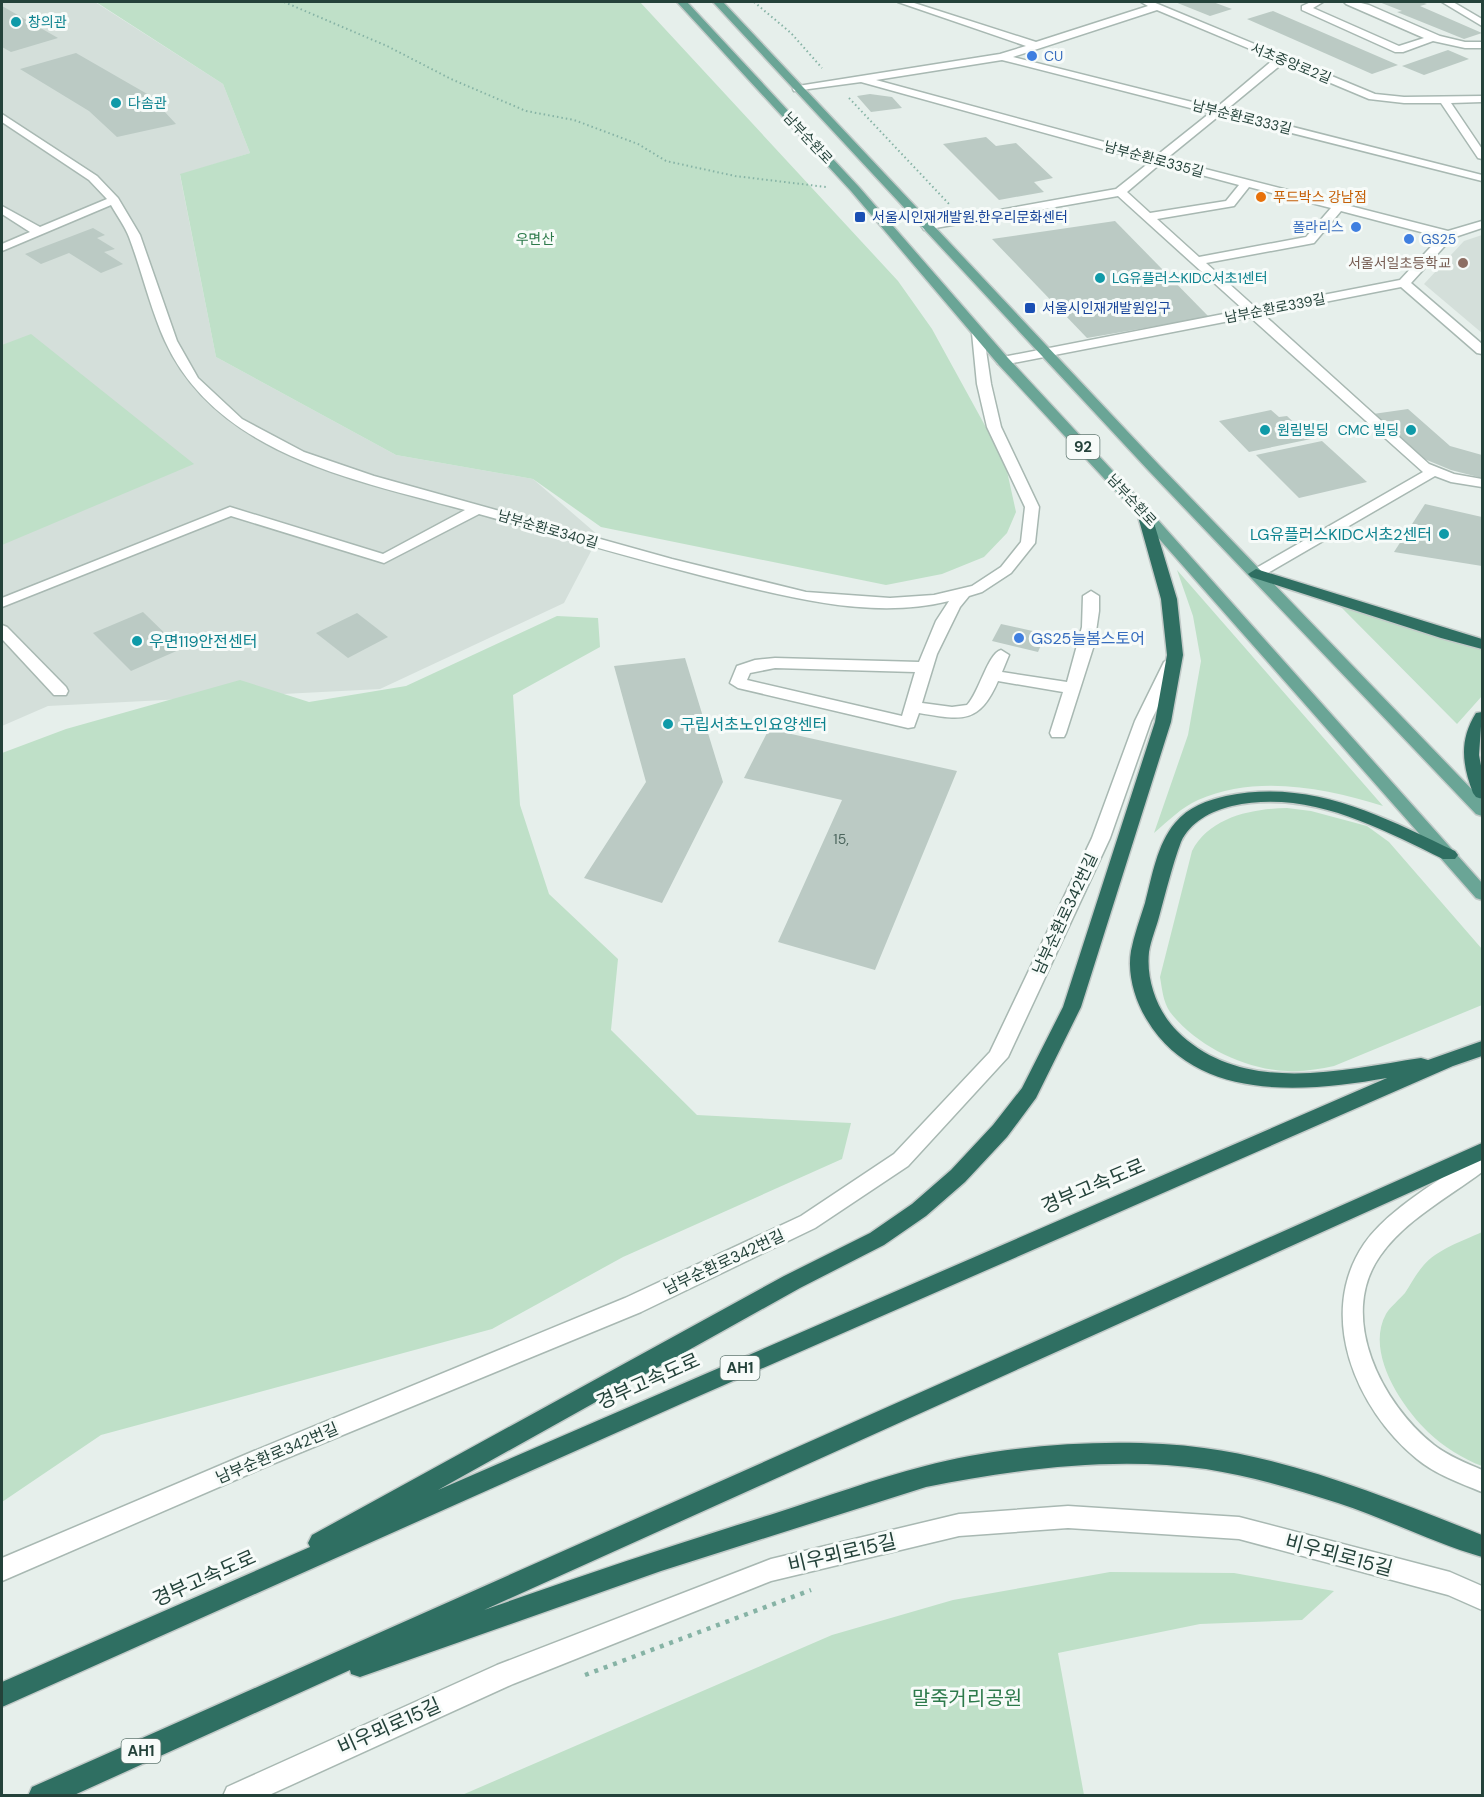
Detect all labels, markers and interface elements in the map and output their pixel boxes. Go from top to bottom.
place label: 창의관 [28,13,67,31]
marker: 창의관 [9,15,23,29]
street label: 서초중앙로2길 [1248,39,1334,87]
place label: CU [1044,47,1063,65]
marker: CU [1025,49,1039,63]
place label: 다솜관 [128,94,167,112]
marker: 다솜관 [109,96,123,110]
street label: 남부순환로333길 [1190,96,1294,138]
street label: 남부순환로 [779,108,837,168]
street label: 남부순환로335길 [1102,137,1206,181]
place label: 푸드박스 강남점 [1273,188,1367,206]
marker: 푸드박스 강남점 [1254,190,1268,204]
place label: 서울시인재개발원.한우리문화센터 [872,208,1068,226]
marker: 서울시인재개발원.한우리문화센터 [853,210,867,224]
place label: 폴라리스 [1292,218,1344,236]
marker: 폴라리스 [1349,220,1363,234]
park label: 우면산 [516,230,554,248]
place label: GS25 [1421,230,1456,248]
marker: GS25 [1402,232,1416,246]
place label: 서울서일초등학교 [1348,254,1451,272]
marker: 서울서일초등학교 [1456,256,1470,270]
place label: LG유플러스KIDC서초1센터 [1112,269,1268,287]
marker: LG유플러스KIDC서초1센터 [1093,271,1107,285]
street label: 남부순환로339길 [1223,289,1327,327]
place label: 서울시인재개발원입구 [1042,299,1171,317]
marker: 서울시인재개발원입구 [1023,301,1037,315]
place label: 원림빌딩 [1277,421,1329,439]
place label: CMC 빌딩 [1338,421,1399,439]
marker: 원림빌딩 [1258,423,1272,437]
marker: CMC 빌딩 [1404,423,1418,437]
road number: 92 [1066,435,1100,459]
street label: 남부순환로 [1103,470,1161,530]
street label: 남부순환로340길 [496,506,600,552]
place label: LG유플러스KIDC서초2센터 [1250,524,1432,545]
marker: LG유플러스KIDC서초2센터 [1437,527,1451,541]
place label: GS25늘봄스토어 [1031,628,1145,649]
place label: 우면119안전센터 [149,631,257,652]
marker: GS25늘봄스토어 [1012,631,1026,645]
marker: 우면119안전센터 [130,634,144,648]
place label: 구립서초노인요양센터 [680,714,827,735]
marker: 구립서초노인요양센터 [661,717,675,731]
house number: 15, [833,830,849,848]
street label: 남부순환로342번길 [1028,850,1102,978]
street label: 경부고속도로 [1037,1152,1149,1220]
street label: 남부순환로342번길 [660,1225,788,1299]
street label: 경부고속도로 [592,1347,704,1415]
road number: AH1 [720,1356,760,1380]
street label: 남부순환로342번길 [212,1418,342,1488]
street label: 비우뫼로15길 [785,1528,899,1578]
street label: 비우뫼로15길 [1282,1528,1396,1582]
street label: 경부고속도로 [148,1544,260,1612]
park label: 말죽거리공원 [912,1685,1022,1711]
street label: 비우뫼로15길 [333,1692,445,1760]
road number: AH1 [122,1739,160,1763]

